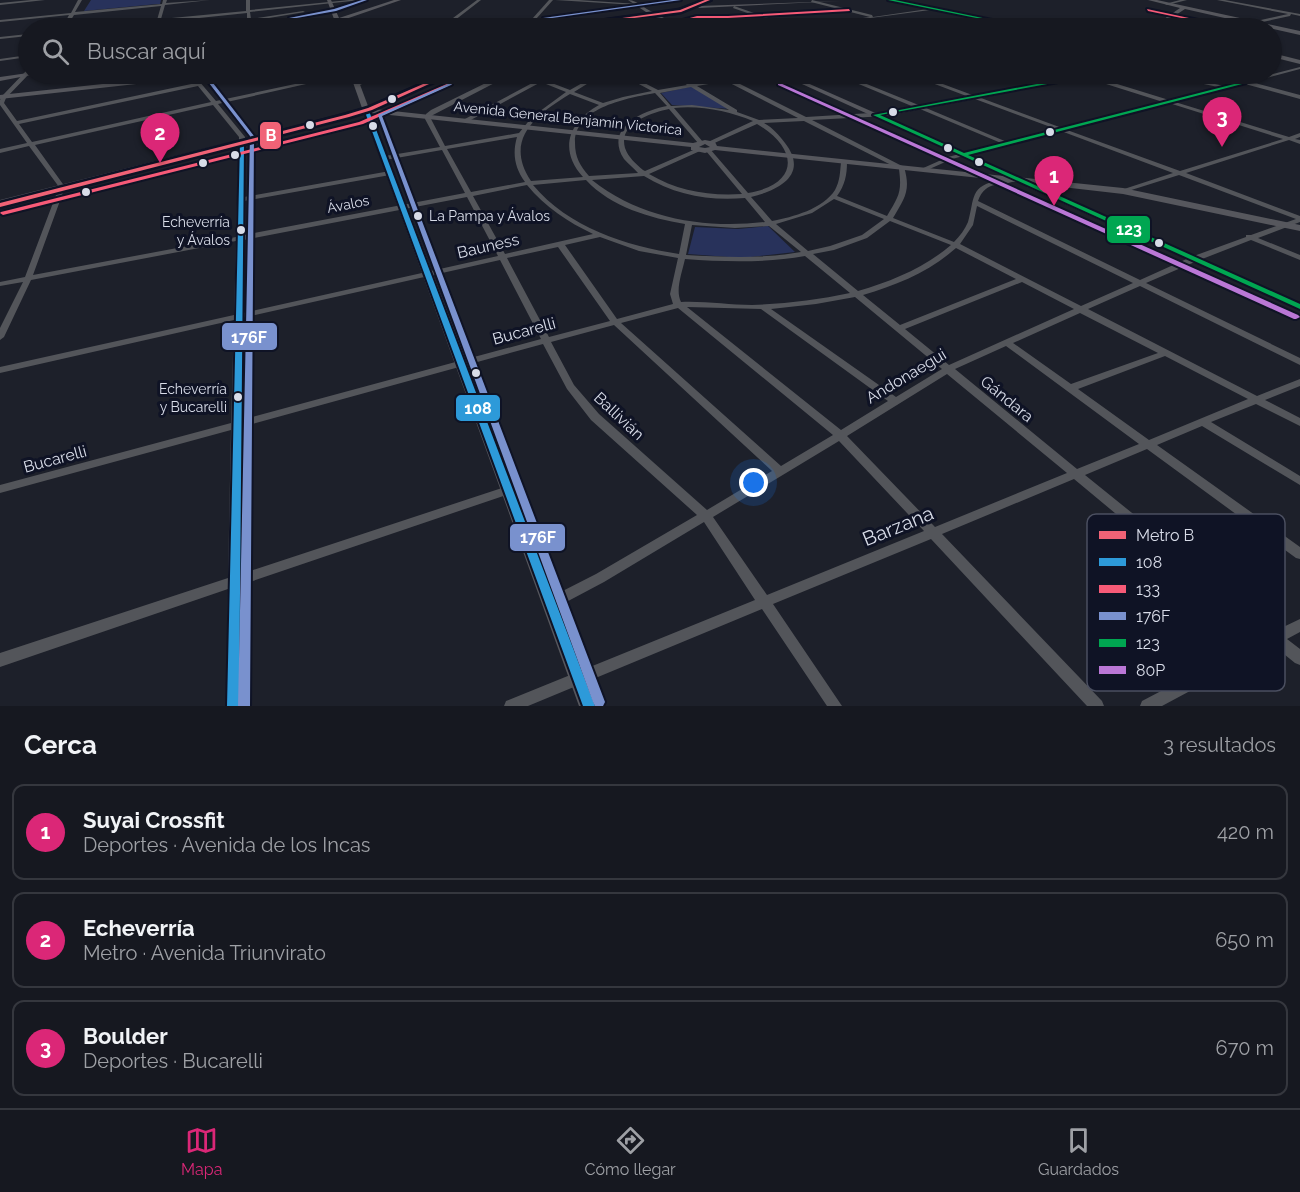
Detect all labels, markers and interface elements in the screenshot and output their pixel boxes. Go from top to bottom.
search box [18,18,1282,84]
icon: search [39,35,72,68]
text: Buscar aquí [87,38,206,64]
unlabelled marker [386,93,398,105]
street label: Avenida General Benjamín Victorica [453,98,683,138]
pin: 3 [1202,98,1242,147]
unlabelled marker [887,106,899,118]
pin: 2 [140,114,180,163]
unlabelled marker [304,119,316,131]
unlabelled marker [367,120,379,132]
line badge: B [259,121,282,150]
text: B [266,126,277,145]
unlabelled marker [1044,126,1056,138]
unlabelled marker [942,142,954,154]
unlabelled marker [229,149,241,161]
unlabelled marker [973,156,985,168]
pin: 1 [1034,156,1074,206]
unlabelled marker [197,157,209,169]
unlabelled marker [80,186,92,198]
street label: Ávalos [325,191,371,216]
place label: La Pampa y Ávalos [429,207,550,224]
marker: La Pampa y Ávalos [412,210,424,222]
place label: Echeverría y Ávalos [162,214,230,248]
line badge: 123 [1106,215,1151,244]
text: 123 [1116,220,1142,239]
marker: Echeverría y Ávalos [235,224,247,236]
street label: Bauness [455,230,521,262]
unlabelled marker [1153,237,1165,249]
street label: Bucarelli [490,313,558,349]
line badge: 176F [221,322,278,351]
text: 176F [231,328,267,347]
street label: Andonaegui [863,345,949,407]
unlabelled marker [470,367,482,379]
street label: Gándara [977,372,1037,426]
place label: Echeverría y Bucarelli [159,381,227,415]
street label: Ballivián [590,388,648,444]
marker: Echeverría y Bucarelli [232,391,244,403]
line badge: 108 [455,394,501,422]
text: 108 [464,399,492,418]
street label: Bucarelli [21,441,89,477]
your location [739,468,768,497]
street label: Barzana [859,501,937,551]
legend [1087,514,1285,691]
line badge: 176F [509,523,566,552]
text: Metro B [1136,526,1194,545]
text: 176F [520,528,556,547]
text: 108 [1136,553,1162,572]
text: 133 [1136,580,1160,599]
text: 176F [1136,607,1170,626]
text: 123 [1136,634,1160,653]
text: 80P [1136,661,1165,680]
text: Cerca [24,730,97,760]
text: 3 resultados [1163,733,1276,757]
text: Suyai Crossfit [83,807,225,833]
text: 1 [41,820,50,844]
text: 420 m [1217,820,1274,844]
text: Deportes · Avenida de los Incas [83,833,371,857]
text: Echeverría [83,915,195,941]
text: 2 [40,928,51,952]
text: 650 m [1215,928,1274,952]
text: Metro · Avenida Triunvirato [83,941,326,965]
text: Boulder [83,1023,168,1049]
text: 3 [40,1036,51,1060]
text: 670 m [1216,1036,1274,1060]
text: Deportes · Bucarelli [83,1049,263,1073]
tab: Mapa [181,1124,222,1179]
tab: Cómo llegar [585,1124,676,1179]
tab: Guardados [1038,1124,1119,1179]

